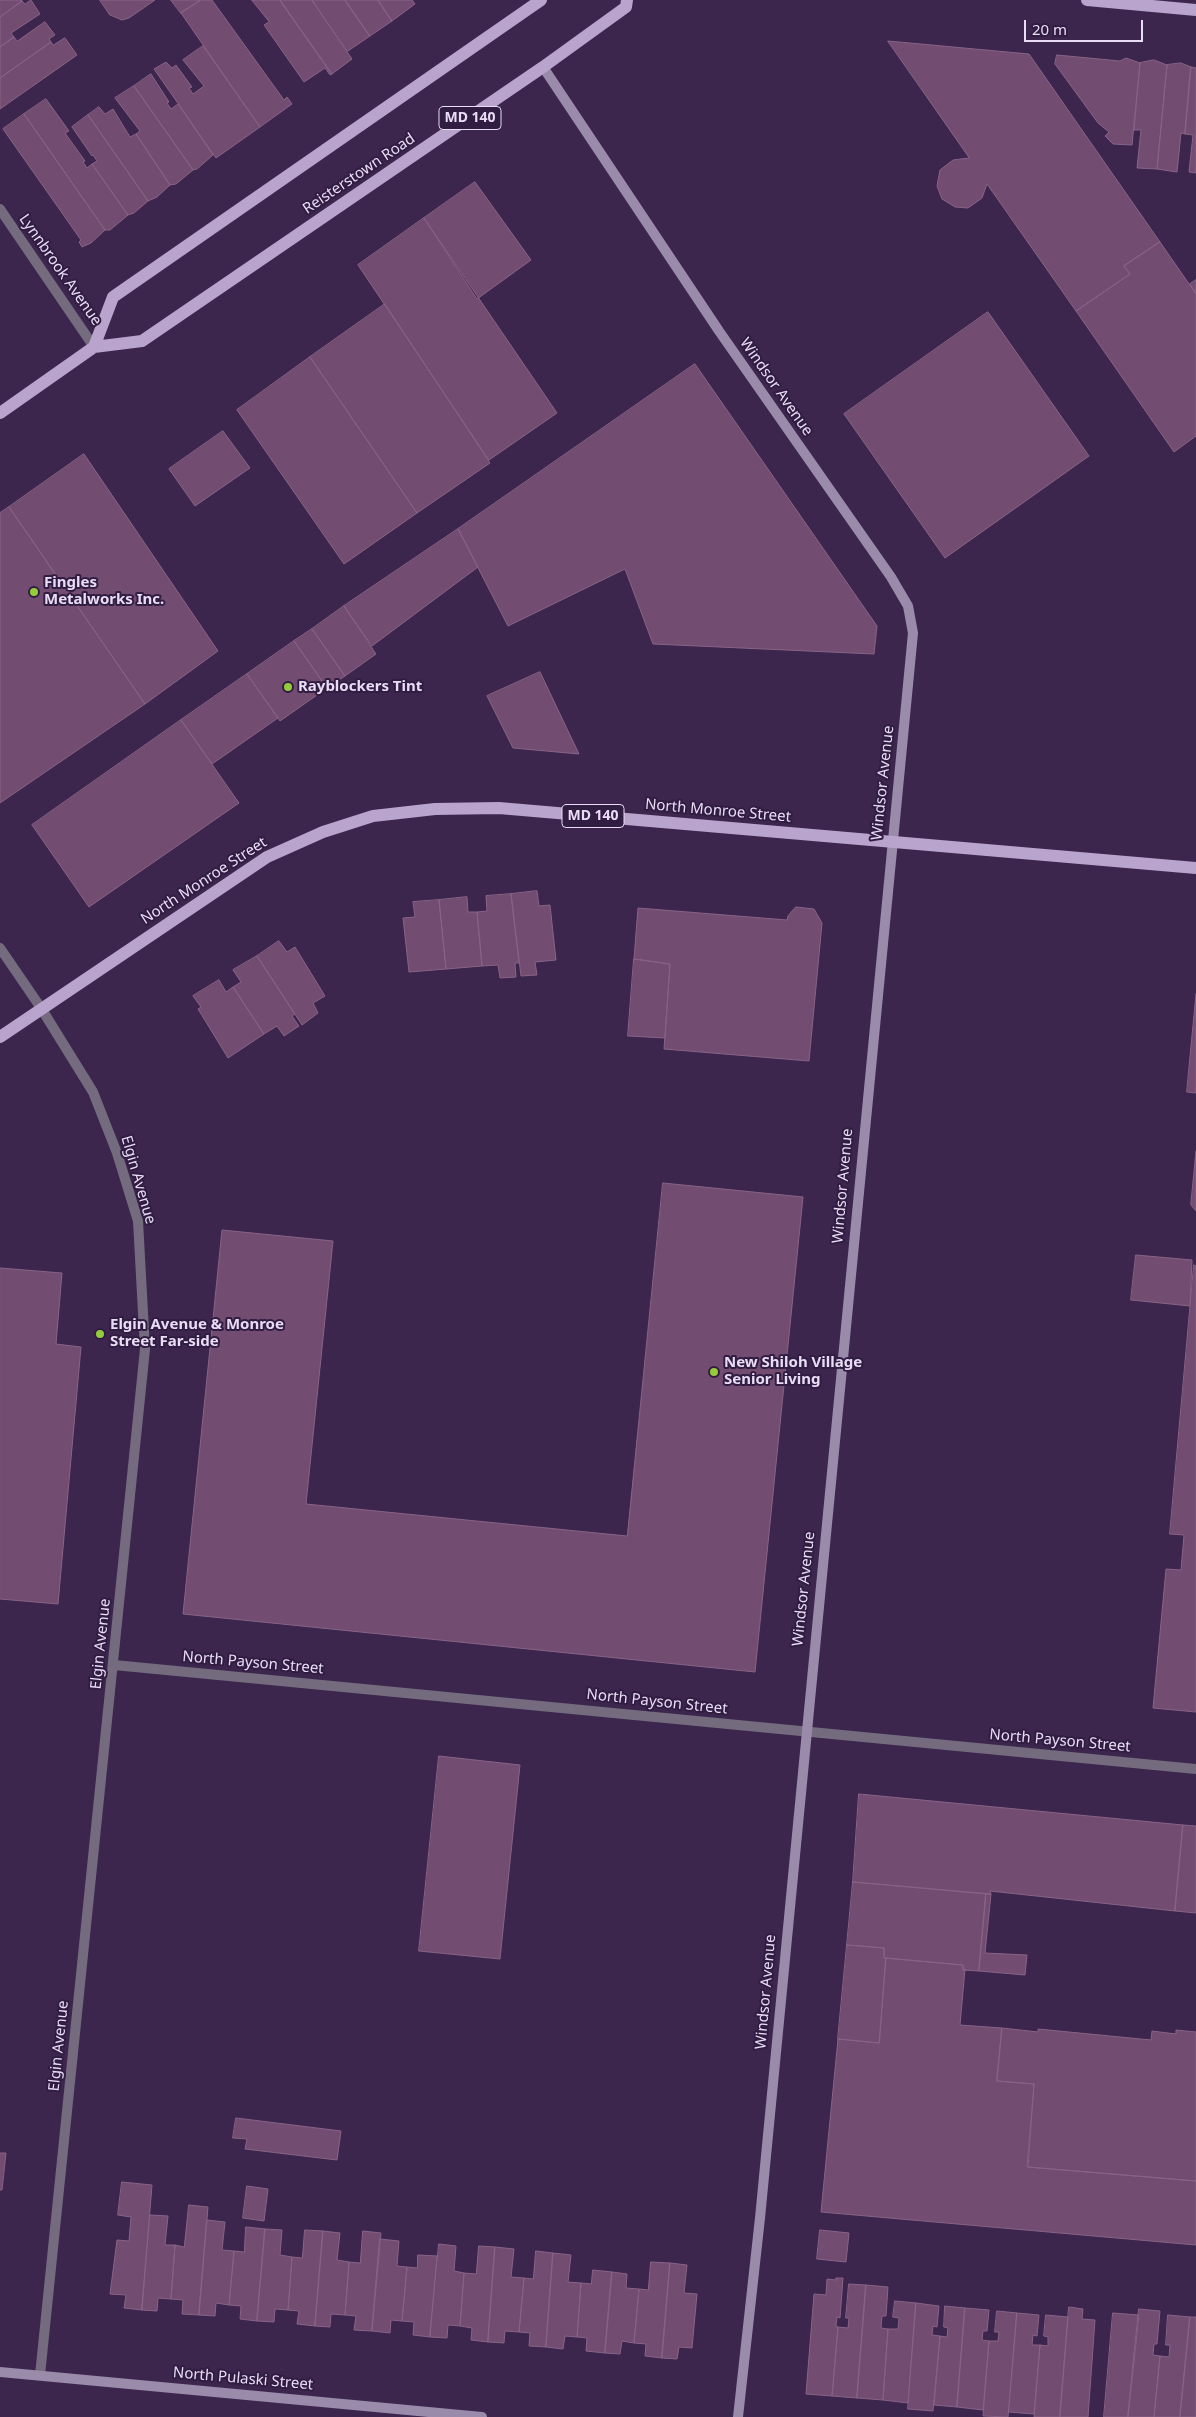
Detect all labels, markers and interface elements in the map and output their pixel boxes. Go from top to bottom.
scale bar [1026,10,1145,42]
text: 20 m [1032,19,1067,39]
road number: MD 140 [439,106,501,130]
street label: Reisterstown Road [300,130,418,218]
street label: Lynnbrook Avenue [15,211,105,329]
street label: Windsor Avenue [736,335,816,439]
place label: Fingles Metalworks Inc. [44,574,164,609]
marker: Fingles Metalworks Inc. [28,586,40,598]
place label: Rayblockers Tint [298,678,422,696]
marker: Rayblockers Tint [282,681,294,693]
street label: Windsor Avenue [868,725,898,841]
street label: North Monroe Street [644,796,792,826]
road number: MD 140 [562,804,624,828]
street label: North Monroe Street [138,834,270,928]
street label: Windsor Avenue [829,1128,857,1244]
street label: Elgin Avenue [117,1134,159,1226]
place label: Elgin Avenue & Monroe Street Far-side [110,1316,284,1351]
marker: Elgin Avenue & Monroe Street Far-side [94,1328,106,1340]
place label: New Shiloh Village Senior Living [724,1354,862,1389]
marker: New Shiloh Village Senior Living [708,1366,720,1378]
street label: Windsor Avenue [789,1531,819,1647]
street label: Elgin Avenue [87,1598,115,1690]
street label: North Payson Street [182,1648,324,1678]
street label: North Payson Street [586,1686,728,1718]
street label: North Payson Street [989,1726,1131,1756]
street label: Windsor Avenue [752,1934,780,2050]
street label: Elgin Avenue [45,2000,73,2092]
street label: North Pulaski Street [172,2364,314,2394]

